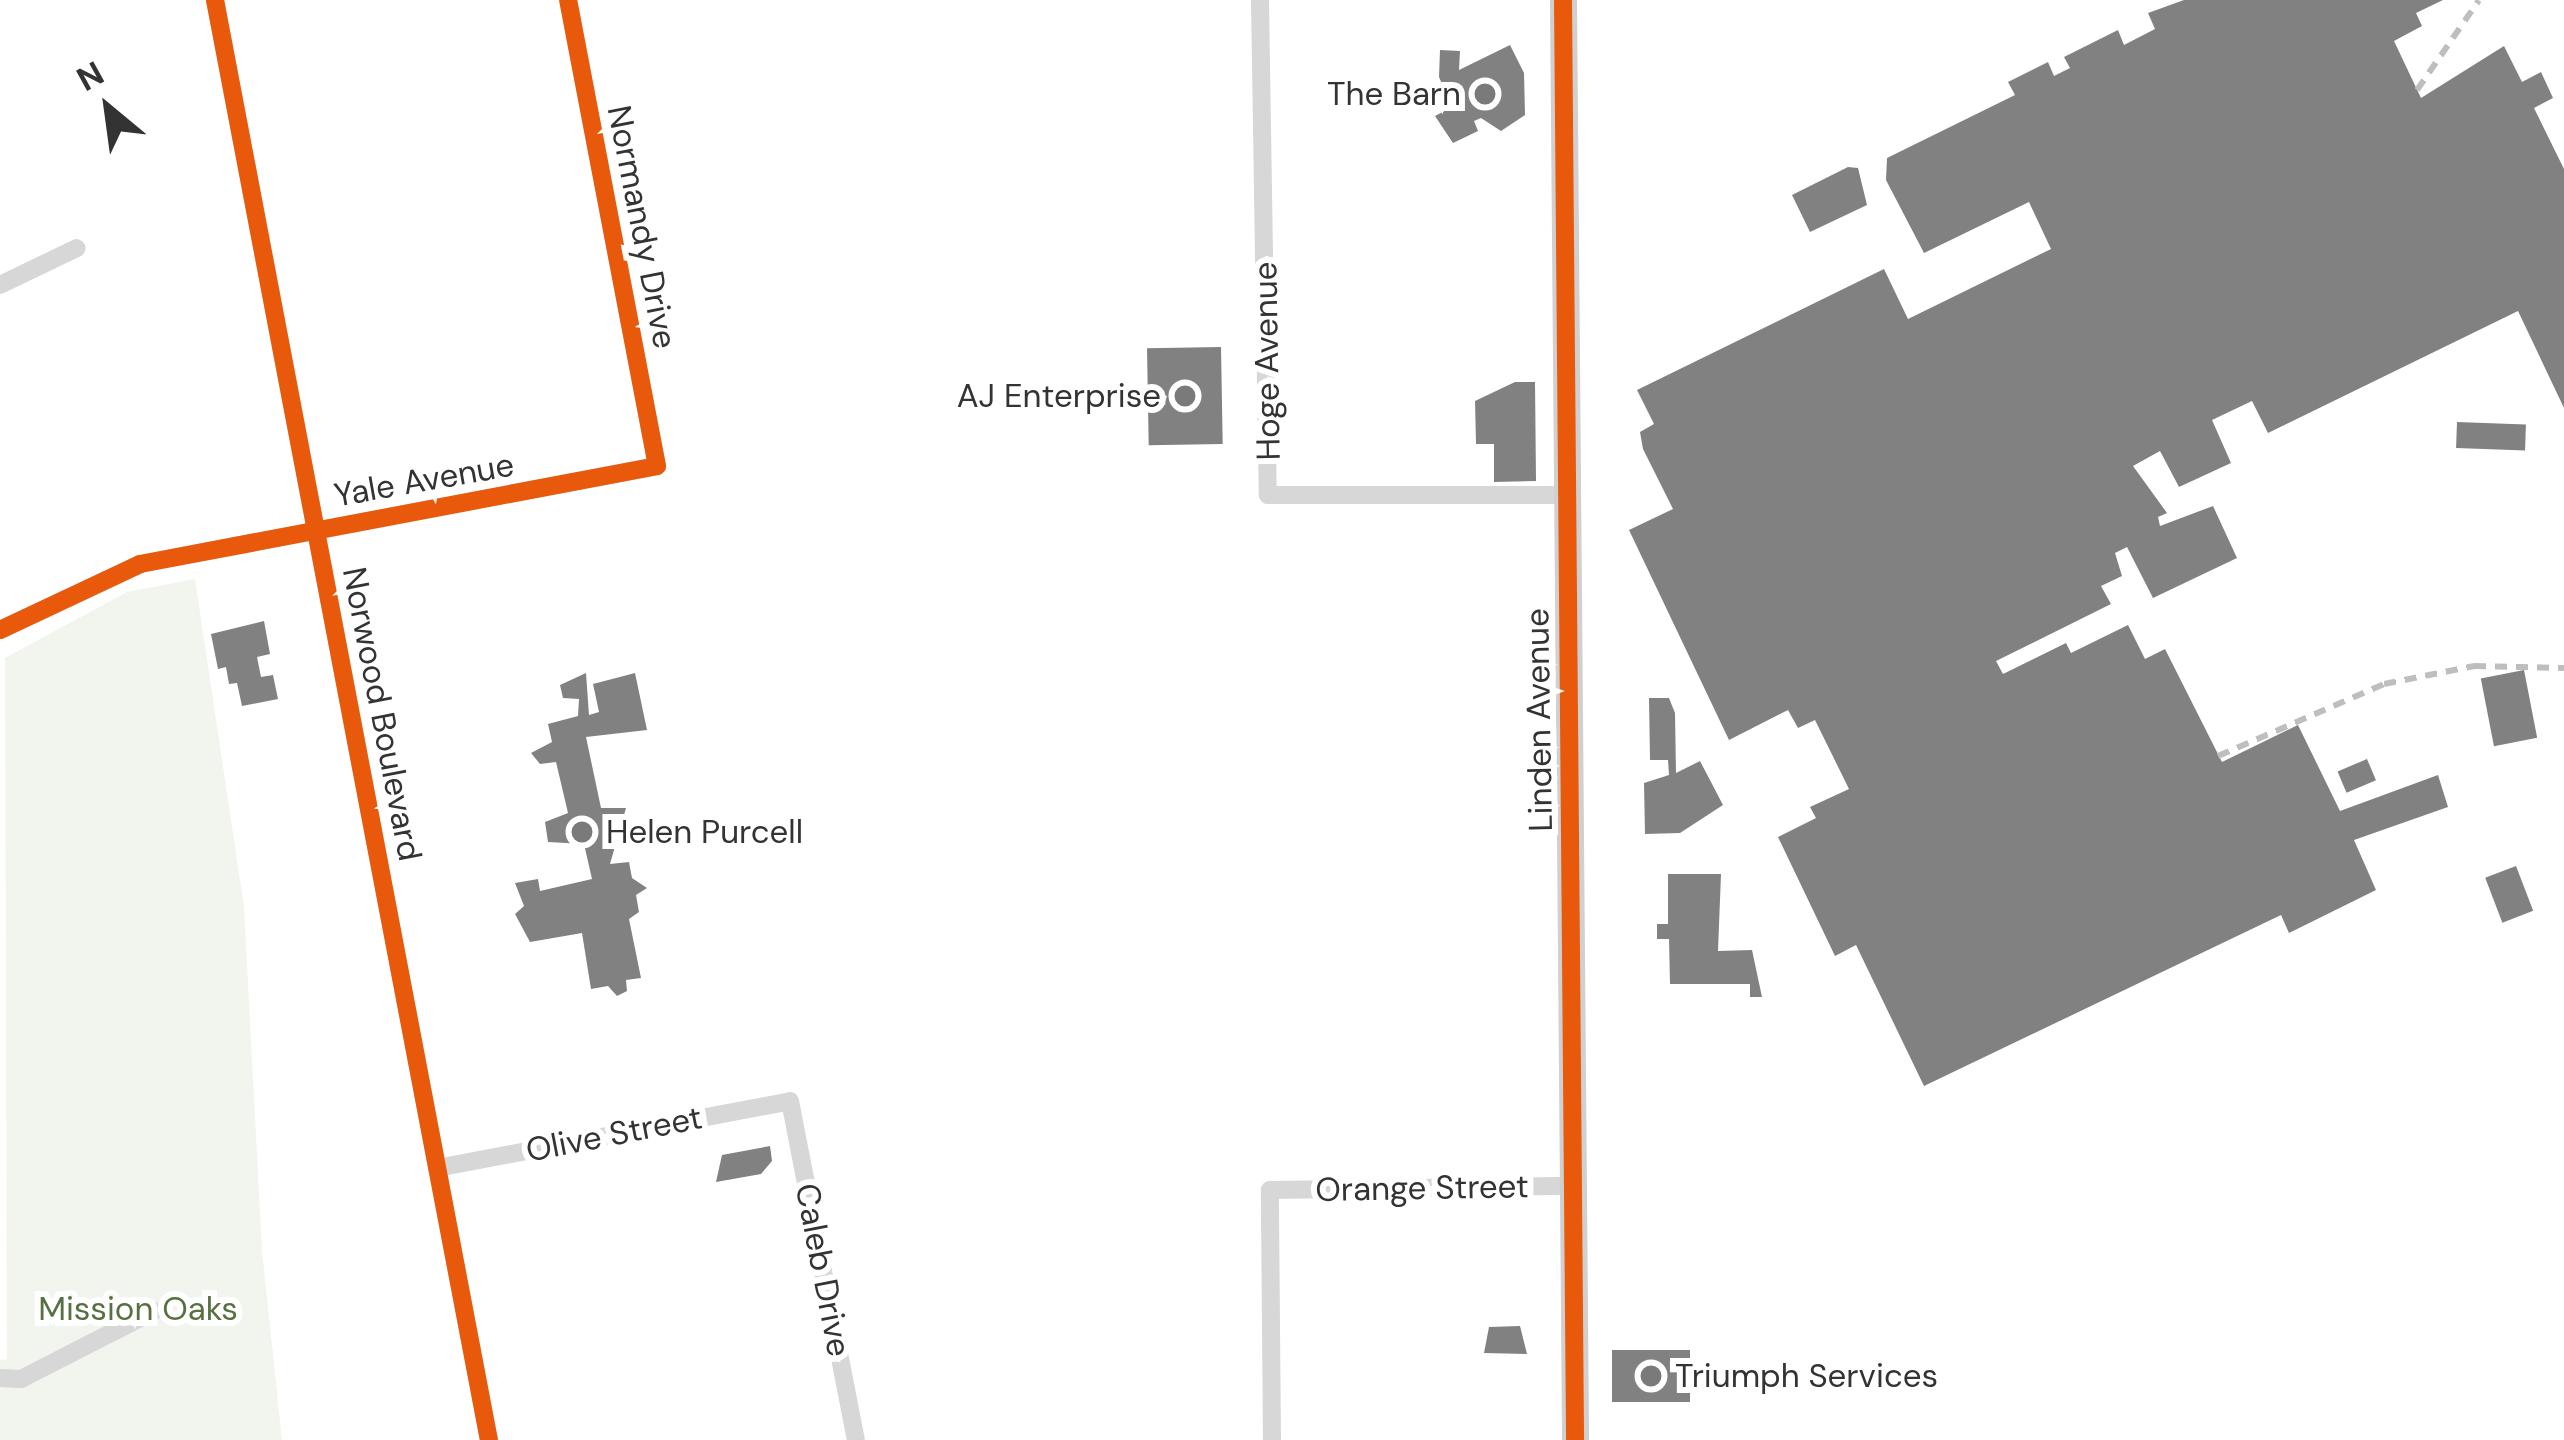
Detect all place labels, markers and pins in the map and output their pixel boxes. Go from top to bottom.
place label: The Barn [1327,74,1461,114]
marker: The Barn [1472,81,1498,107]
place label: AJ Enterprise [957,376,1161,416]
marker: AJ Enterprise [1172,383,1198,409]
place label: Helen Purcell [606,812,803,852]
marker: Helen Purcell [569,819,595,845]
place label: Triumph Services [1675,1356,1938,1396]
marker: Triumph Services [1638,1363,1664,1389]

